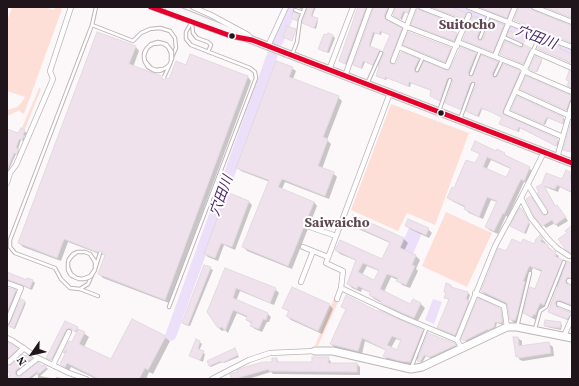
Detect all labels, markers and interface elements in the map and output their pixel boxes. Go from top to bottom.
district label: Suitocho [439,17,495,33]
water label: 穴田川 [513,23,559,53]
unlabelled marker [227,31,237,41]
unlabelled marker [436,108,446,118]
water label: 穴田川 [207,173,237,219]
district label: Saiwaicho [304,215,370,231]
north arrow [12,334,52,374]
text: N [13,353,30,369]

